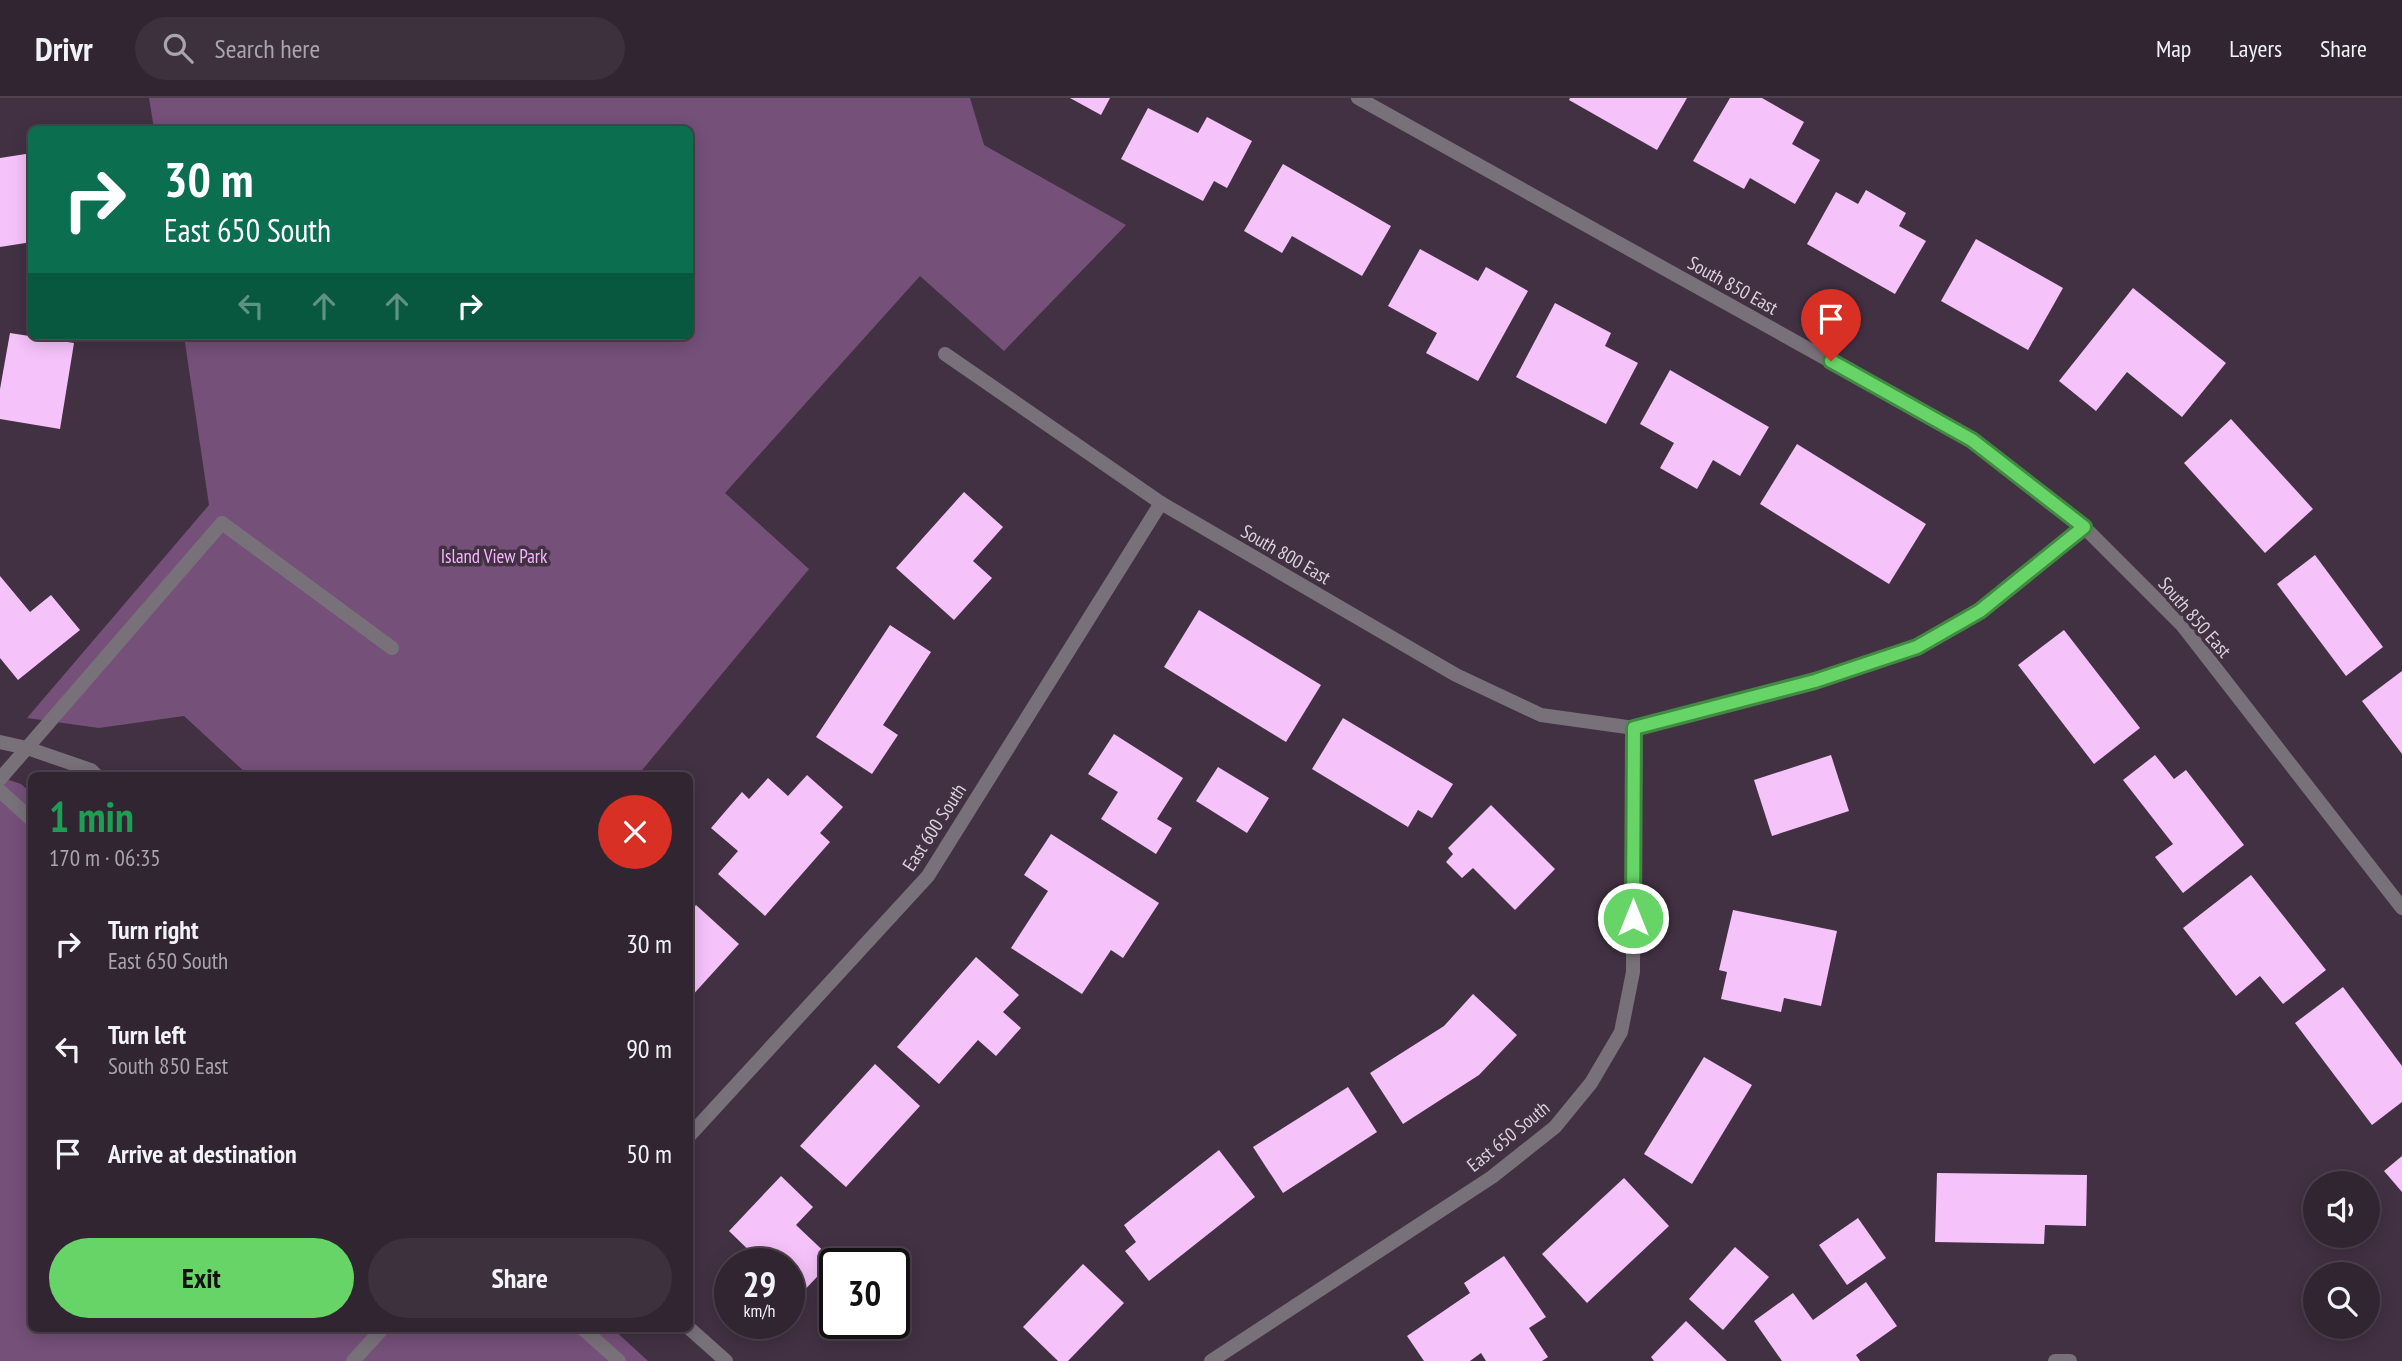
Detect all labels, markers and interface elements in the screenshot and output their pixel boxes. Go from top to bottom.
search box [135,17,625,80]
text: Drivr [35,27,93,70]
icon: search [159,29,197,67]
text: Search here [215,32,320,65]
text: Map [2156,33,2191,64]
text: Layers [2229,33,2282,64]
text: Share [2320,33,2367,64]
text: 30 m [164,147,253,211]
icon: right [49,154,140,245]
text: East 650 South [164,209,331,251]
street label: South 850 East [1684,250,1783,320]
icon: left [232,287,270,325]
icon: ahead [305,287,343,325]
icon: ahead [378,287,416,325]
icon: right [451,287,489,325]
pin [1801,289,1861,361]
icon: arrive [1812,300,1850,338]
street label: South 800 East [1237,519,1336,590]
park label: Island View Park [441,544,548,568]
street label: South 850 East [2153,572,2237,663]
street label: East 600 South [897,779,971,875]
text: 1 min [49,789,134,844]
button: close [598,795,672,869]
text: 170 m · 06:35 [49,843,161,872]
position arrow [1596,881,1670,955]
text: Turn right [108,913,199,946]
icon: right [49,925,87,963]
text: 30 m [626,927,672,960]
text: East 650 South [108,946,228,975]
text: Turn left [108,1018,186,1051]
icon: left [49,1030,87,1068]
text: 90 m [626,1032,672,1065]
text: South 850 East [108,1051,228,1080]
street label: East 650 South [1462,1095,1554,1177]
icon: arrive [49,1135,87,1173]
text: Arrive at destination [108,1137,297,1170]
text: 50 m [626,1137,672,1170]
map controls [2303,1171,2380,1339]
button: sound [2303,1171,2380,1248]
button: Exit [49,1238,354,1318]
button: Share [368,1238,672,1318]
speed limit sign: 30 [819,1248,910,1339]
text: 29 [743,1261,776,1307]
button: search [2303,1262,2380,1339]
text: km/h [744,1299,775,1322]

